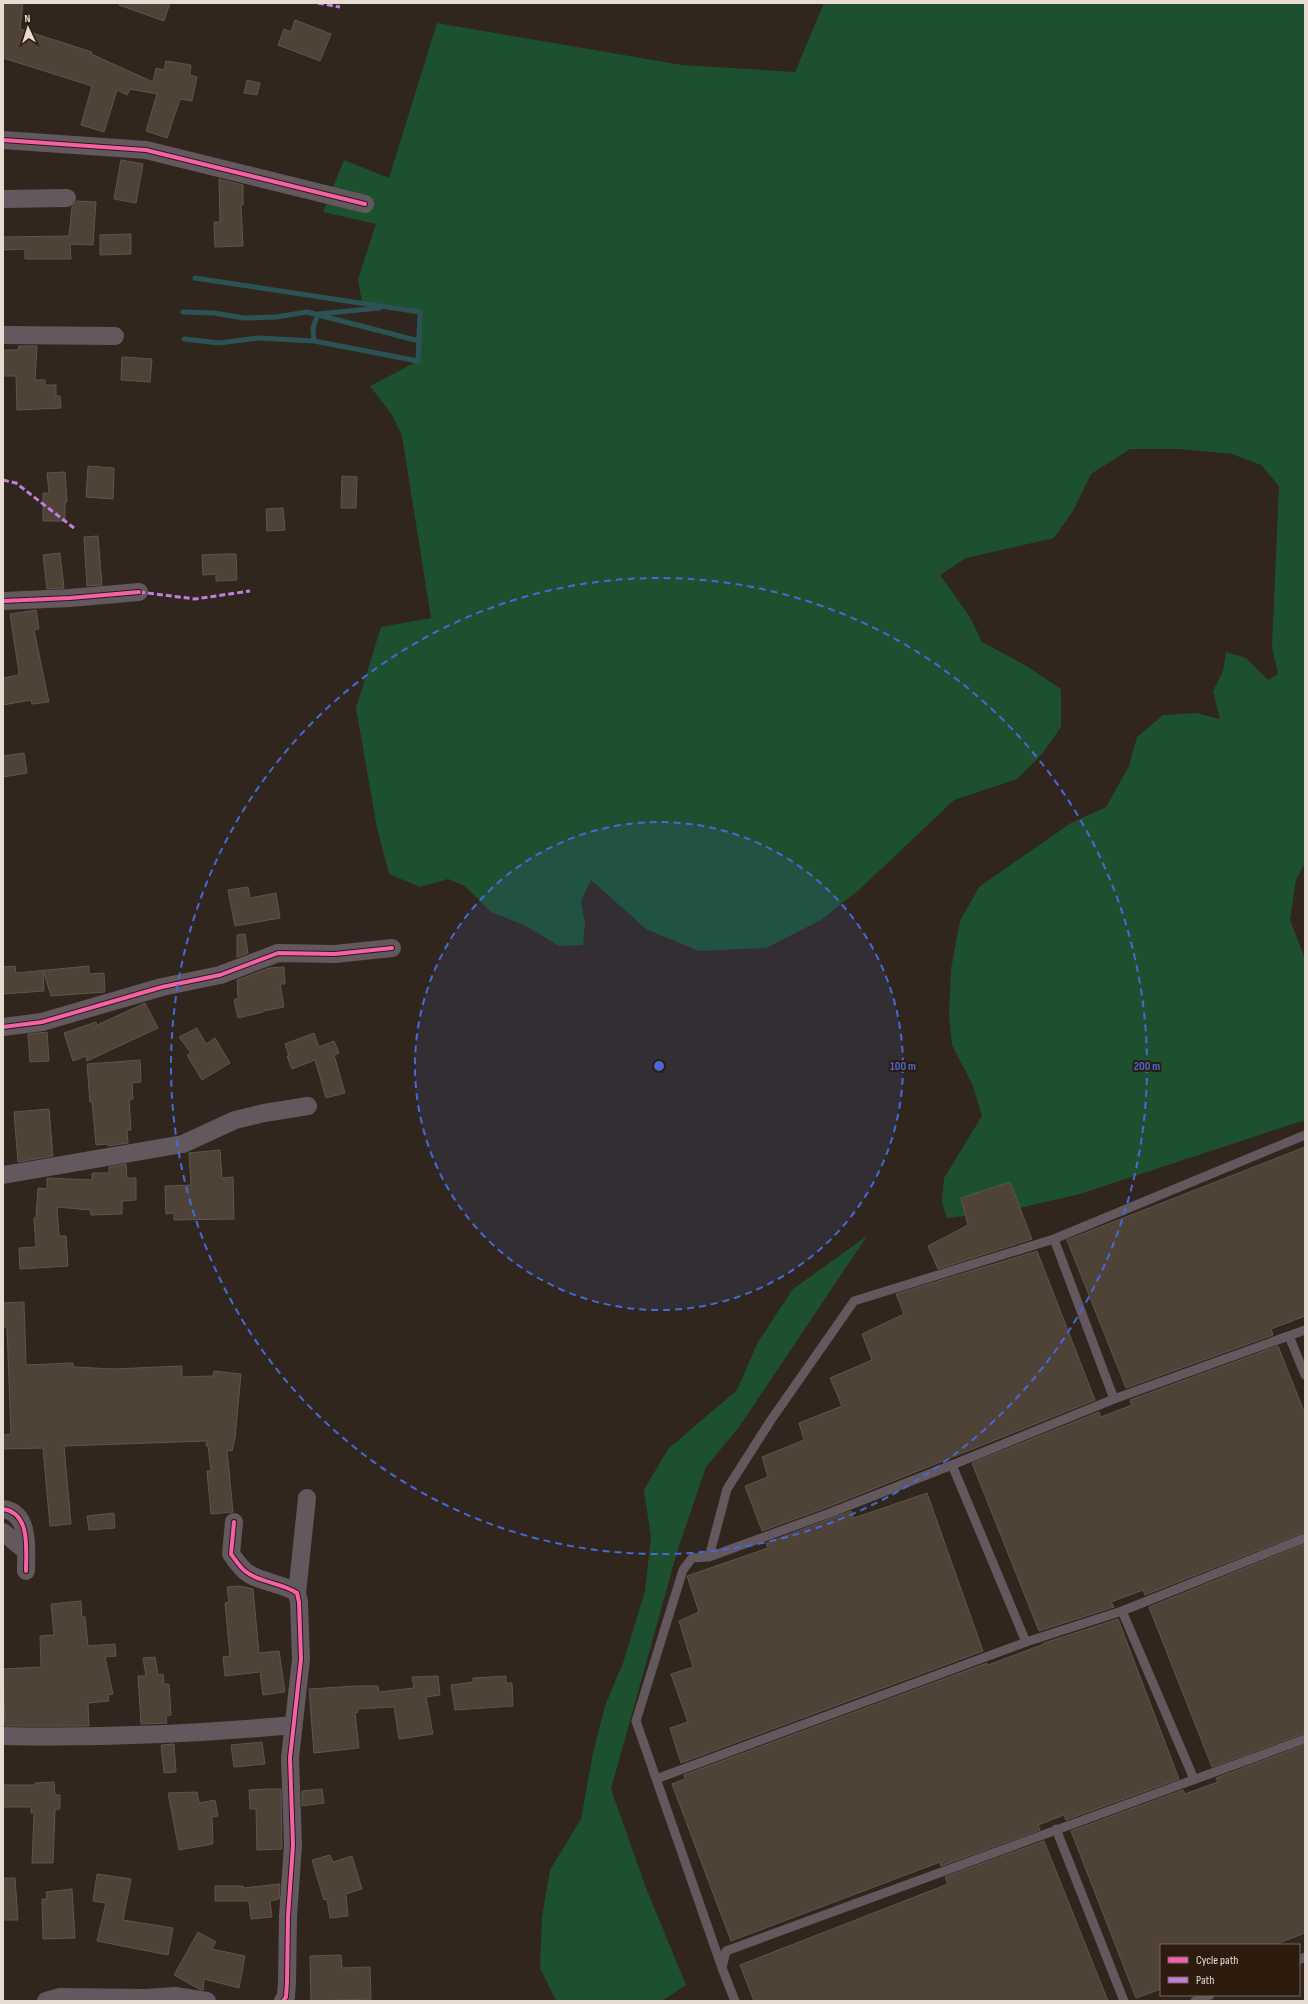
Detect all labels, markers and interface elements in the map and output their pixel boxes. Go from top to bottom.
north arrow [8,8,48,48]
text: N [24,12,31,25]
centre of rings [652,1059,666,1073]
text: 100 m [890,1059,916,1074]
text: 200 m [1134,1059,1160,1074]
legend [1160,1944,1300,1996]
text: Cycle path [1196,1953,1238,1968]
text: Path [1196,1973,1214,1988]

